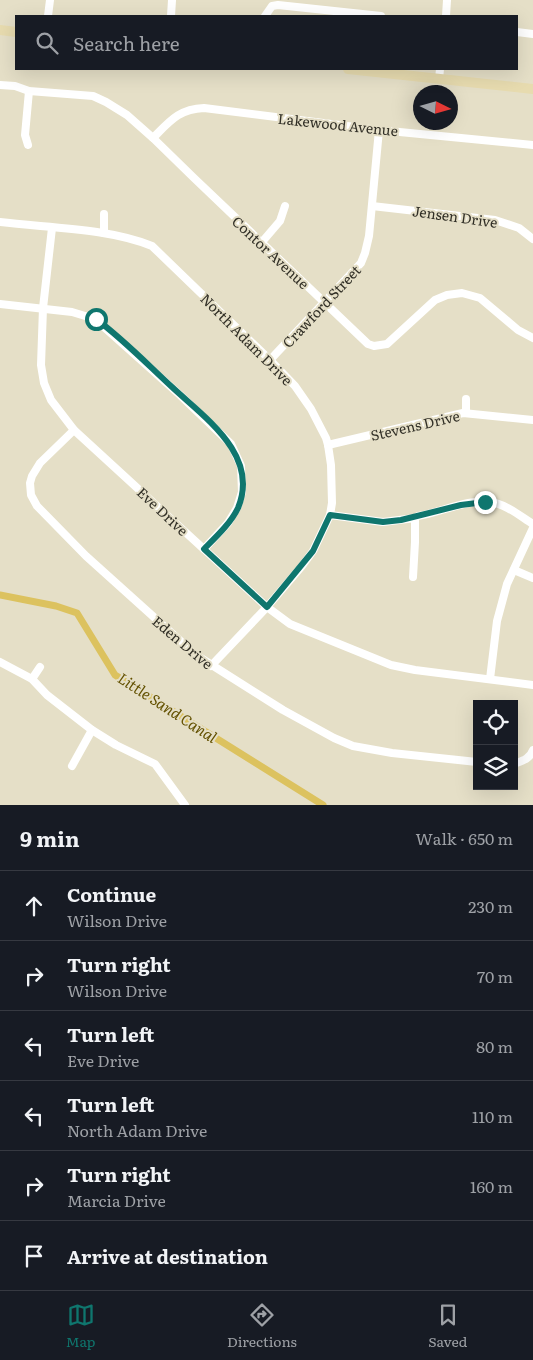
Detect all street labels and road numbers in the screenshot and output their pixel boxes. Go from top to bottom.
street label: Lakewood Avenue [277,108,399,140]
street label: Jensen Drive [411,200,499,232]
street label: Contor Avenue [228,211,314,293]
street label: Crawford Street [277,260,365,352]
street label: North Adam Drive [197,289,297,389]
street label: Stevens Drive [368,405,462,445]
street label: Eve Drive [133,482,193,540]
street label: Eden Drive [148,611,218,673]

